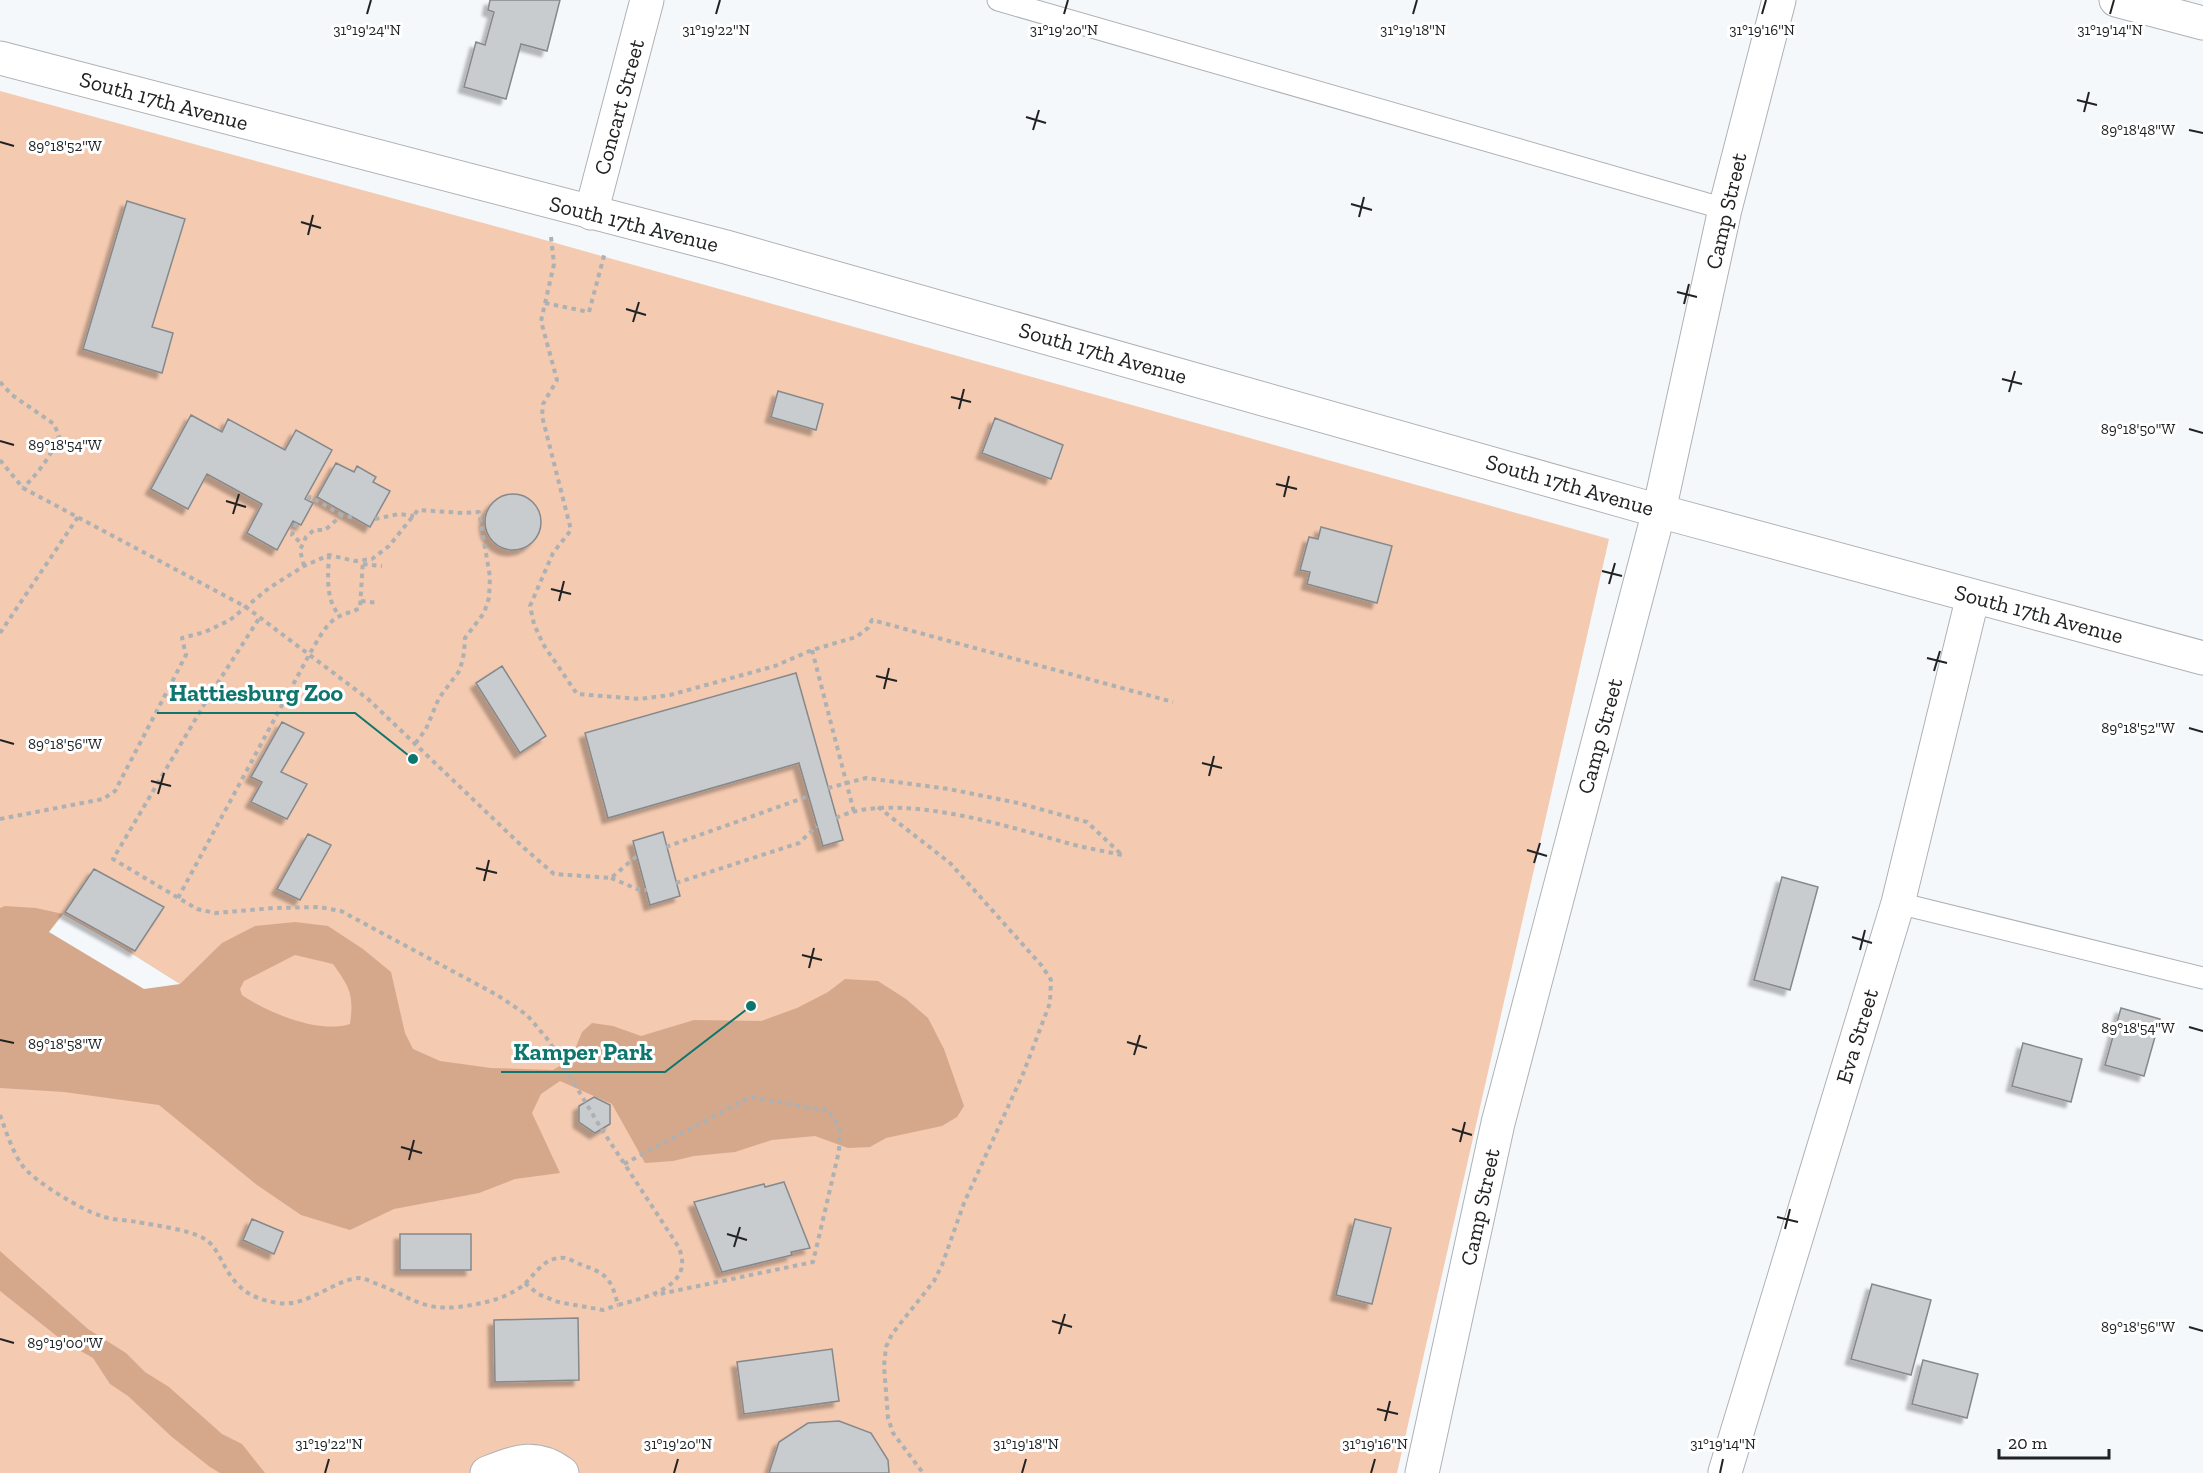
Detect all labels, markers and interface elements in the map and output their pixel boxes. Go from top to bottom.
text: 31°19'24"N [333,21,401,39]
text: 31°19'22"N [682,21,750,39]
text: 31°19'20"N [1030,21,1098,39]
text: 31°19'18"N [1380,21,1446,39]
text: 31°19'16"N [1729,21,1795,39]
text: 31°19'14"N [2077,21,2143,39]
street label: Concart Street [588,35,650,178]
street label: South 17th Avenue [77,66,251,136]
text: 89°18'48"W [2101,121,2175,139]
text: 89°18'52"W [28,137,102,155]
street label: Camp Street [1699,149,1753,272]
street label: South 17th Avenue [547,190,721,258]
street label: South 17th Avenue [1016,316,1190,390]
text: 89°18'50"W [2101,420,2175,438]
text: 89°18'54"W [28,436,102,454]
street label: South 17th Avenue [1483,448,1657,522]
street label: South 17th Avenue [1952,579,2126,649]
callout: Hattiesburg Zoo [157,671,355,713]
street label: Camp Street [1572,674,1629,797]
text: Hattiesburg Zoo [169,678,344,707]
text: 89°18'52"W [2101,719,2175,737]
text: 89°18'56"W [28,735,102,753]
street label: Eva Street [1830,985,1884,1087]
text: 89°18'54"W [2101,1019,2175,1037]
callout: Kamper Park [501,1030,665,1072]
text: 89°18'58"W [28,1035,102,1053]
text: Kamper Park [513,1037,653,1066]
street label: Camp Street [1454,1145,1506,1268]
text: 89°18'56"W [2101,1318,2175,1336]
text: 89°19'00"W [27,1334,103,1352]
scale bar [1999,1422,2108,1460]
text: 20 m [2008,1432,2048,1454]
text: 31°19'22"N [295,1435,363,1453]
text: 31°19'20"N [644,1435,712,1453]
text: 31°19'18"N [993,1435,1059,1453]
text: 31°19'16"N [1342,1435,1408,1453]
text: 31°19'14"N [1690,1435,1756,1453]

